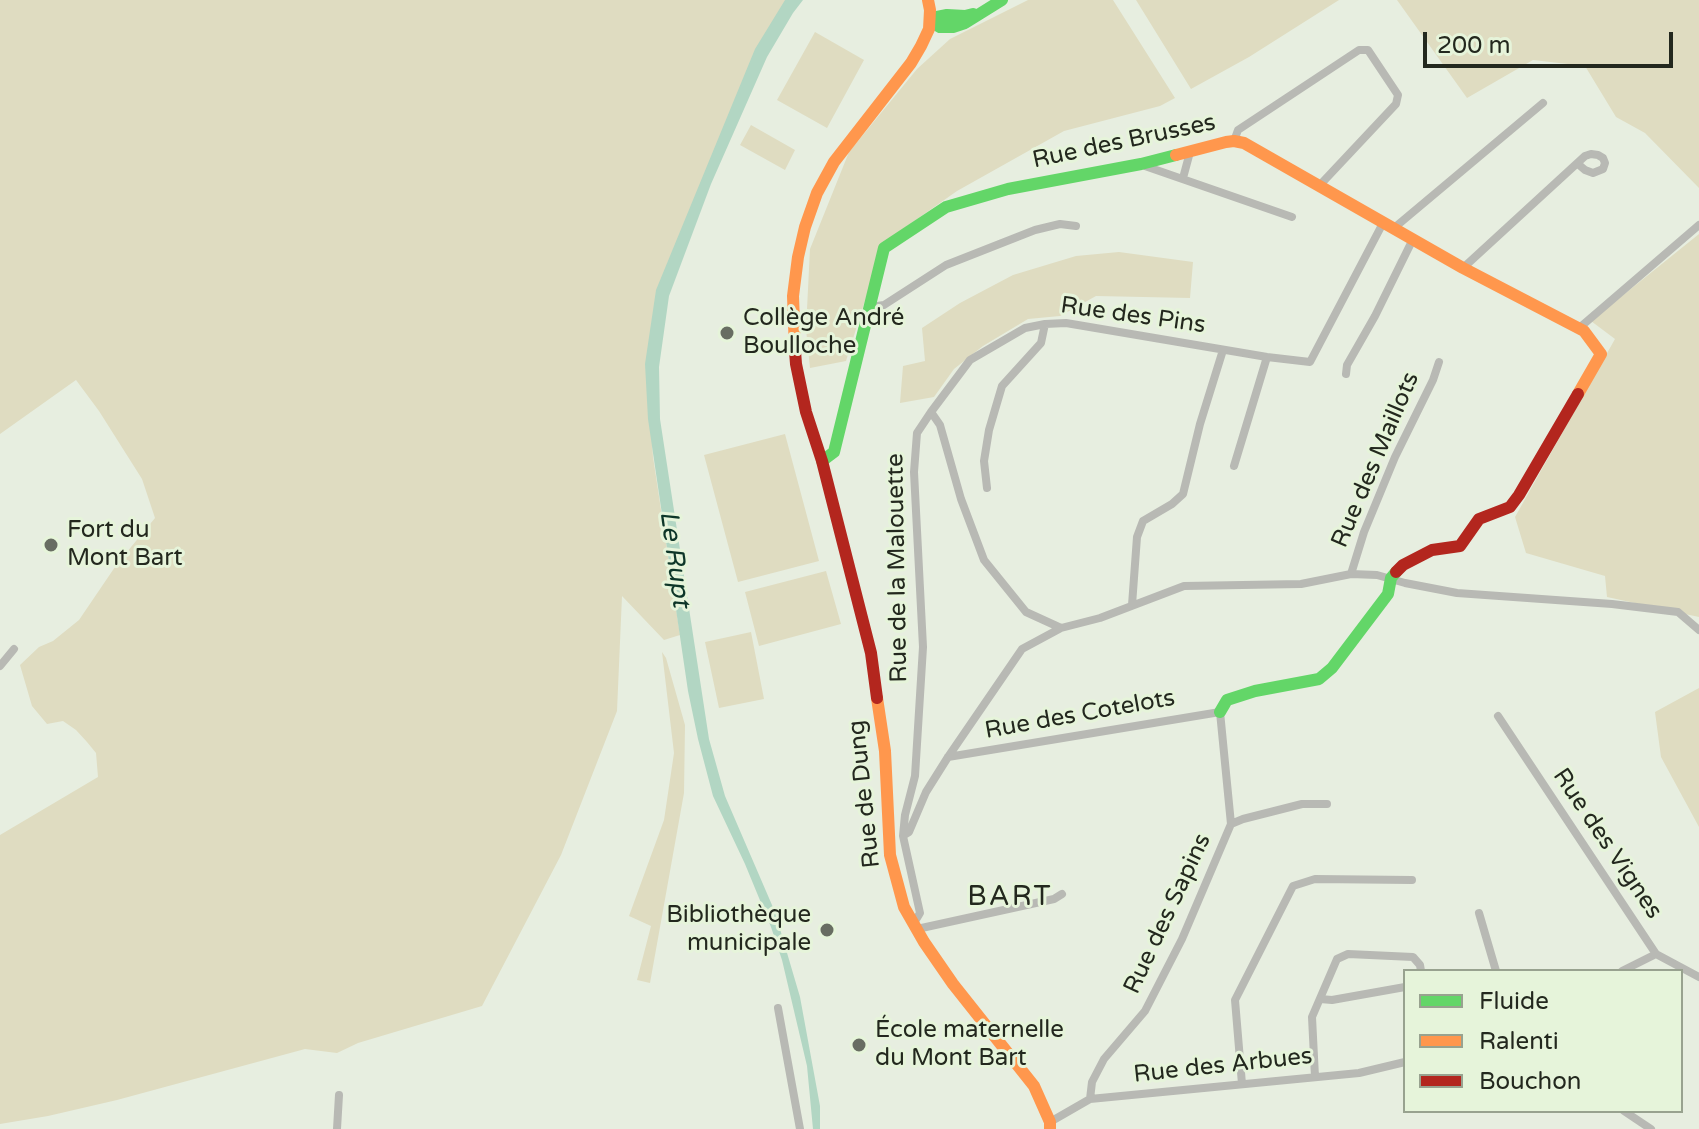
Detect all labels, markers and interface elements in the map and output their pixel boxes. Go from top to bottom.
scale bar [1427,16,1677,66]
text: 200 m [1437,31,1511,60]
street label: Rue des Brusses [1030,109,1218,175]
street label: Rue des Pins [1059,292,1207,340]
place label: Collège André Boulloche [743,305,904,361]
marker: Collège André Boulloche [718,324,736,342]
street label: Rue des Maillots [1326,368,1426,552]
street label: Rue de la Malouette [882,453,914,683]
water label: Le Rupt [652,509,696,609]
place label: Fort du Mont Bart [67,517,183,573]
marker: Fort du Mont Bart [42,536,60,554]
street label: Rue des Cotelots [983,684,1177,746]
street label: Rue de Dung [843,719,887,869]
street label: Rue des Vignes [1546,763,1668,925]
street label: Rue des Sapins [1118,829,1218,999]
district label: BART [967,881,1053,915]
place label: Bibliothèque municipale [666,902,811,958]
marker: Bibliothèque municipale [818,921,836,939]
legend [1403,969,1683,1113]
text: Fluide [1479,987,1549,1016]
place label: École maternelle du Mont Bart [875,1017,1064,1073]
text: Ralenti [1479,1027,1559,1056]
marker: École maternelle du Mont Bart [850,1036,868,1054]
street label: Rue des Arbues [1132,1042,1314,1090]
text: Bouchon [1479,1067,1581,1096]

